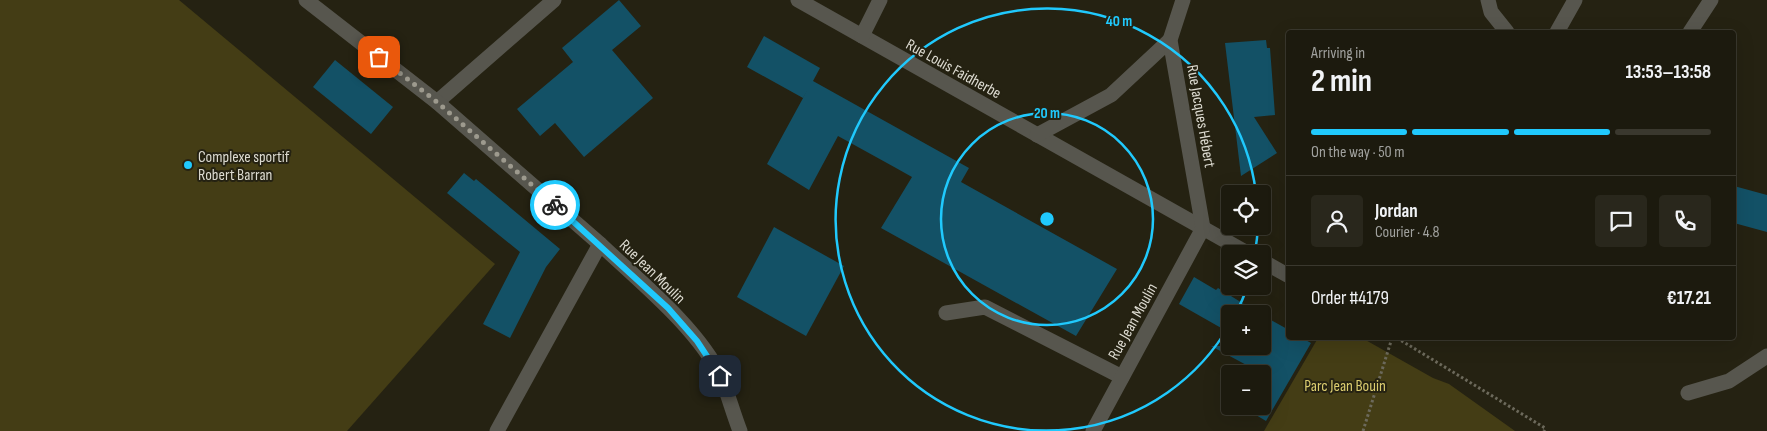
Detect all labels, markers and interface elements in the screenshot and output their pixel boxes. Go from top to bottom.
text: 40 m [1106,12,1132,31]
street label: Rue Louis Faidherbe [902,35,1004,103]
pin [358,36,400,78]
icon: bag [365,43,393,71]
text: Arriving in [1311,44,1365,63]
text: 13:53–13:58 [1625,61,1711,84]
text: 2 min [1311,62,1372,101]
street label: Rue Jacques Hébert [1182,63,1219,169]
text: 20 m [1034,104,1060,123]
text: On the way · 50 m [1311,143,1405,162]
place label: Complexe sportif Robert Barran [198,148,290,185]
marker: Complexe sportif Robert Barran [182,159,194,171]
courier [530,180,580,230]
map controls [1221,185,1271,415]
button: locate [1221,185,1271,235]
icon: bike [541,191,569,219]
button: person [1311,195,1363,247]
button: chat [1595,195,1647,247]
button: phone [1659,195,1711,247]
text: Jordan [1375,200,1418,223]
centre of rings [1038,210,1056,228]
text: Courier · 4.8 [1375,223,1439,242]
street label: Rue Jean Moulin [615,236,689,308]
button: layers [1221,245,1271,295]
street label: Rue Jean Moulin [1105,280,1162,363]
text: Order #4179 [1311,287,1389,310]
text: €17.21 [1667,287,1711,310]
button: + [1221,305,1271,355]
pin [699,355,741,397]
icon: home [706,362,734,390]
button: − [1221,365,1271,415]
park label: Parc Jean Bouin [1304,377,1386,396]

